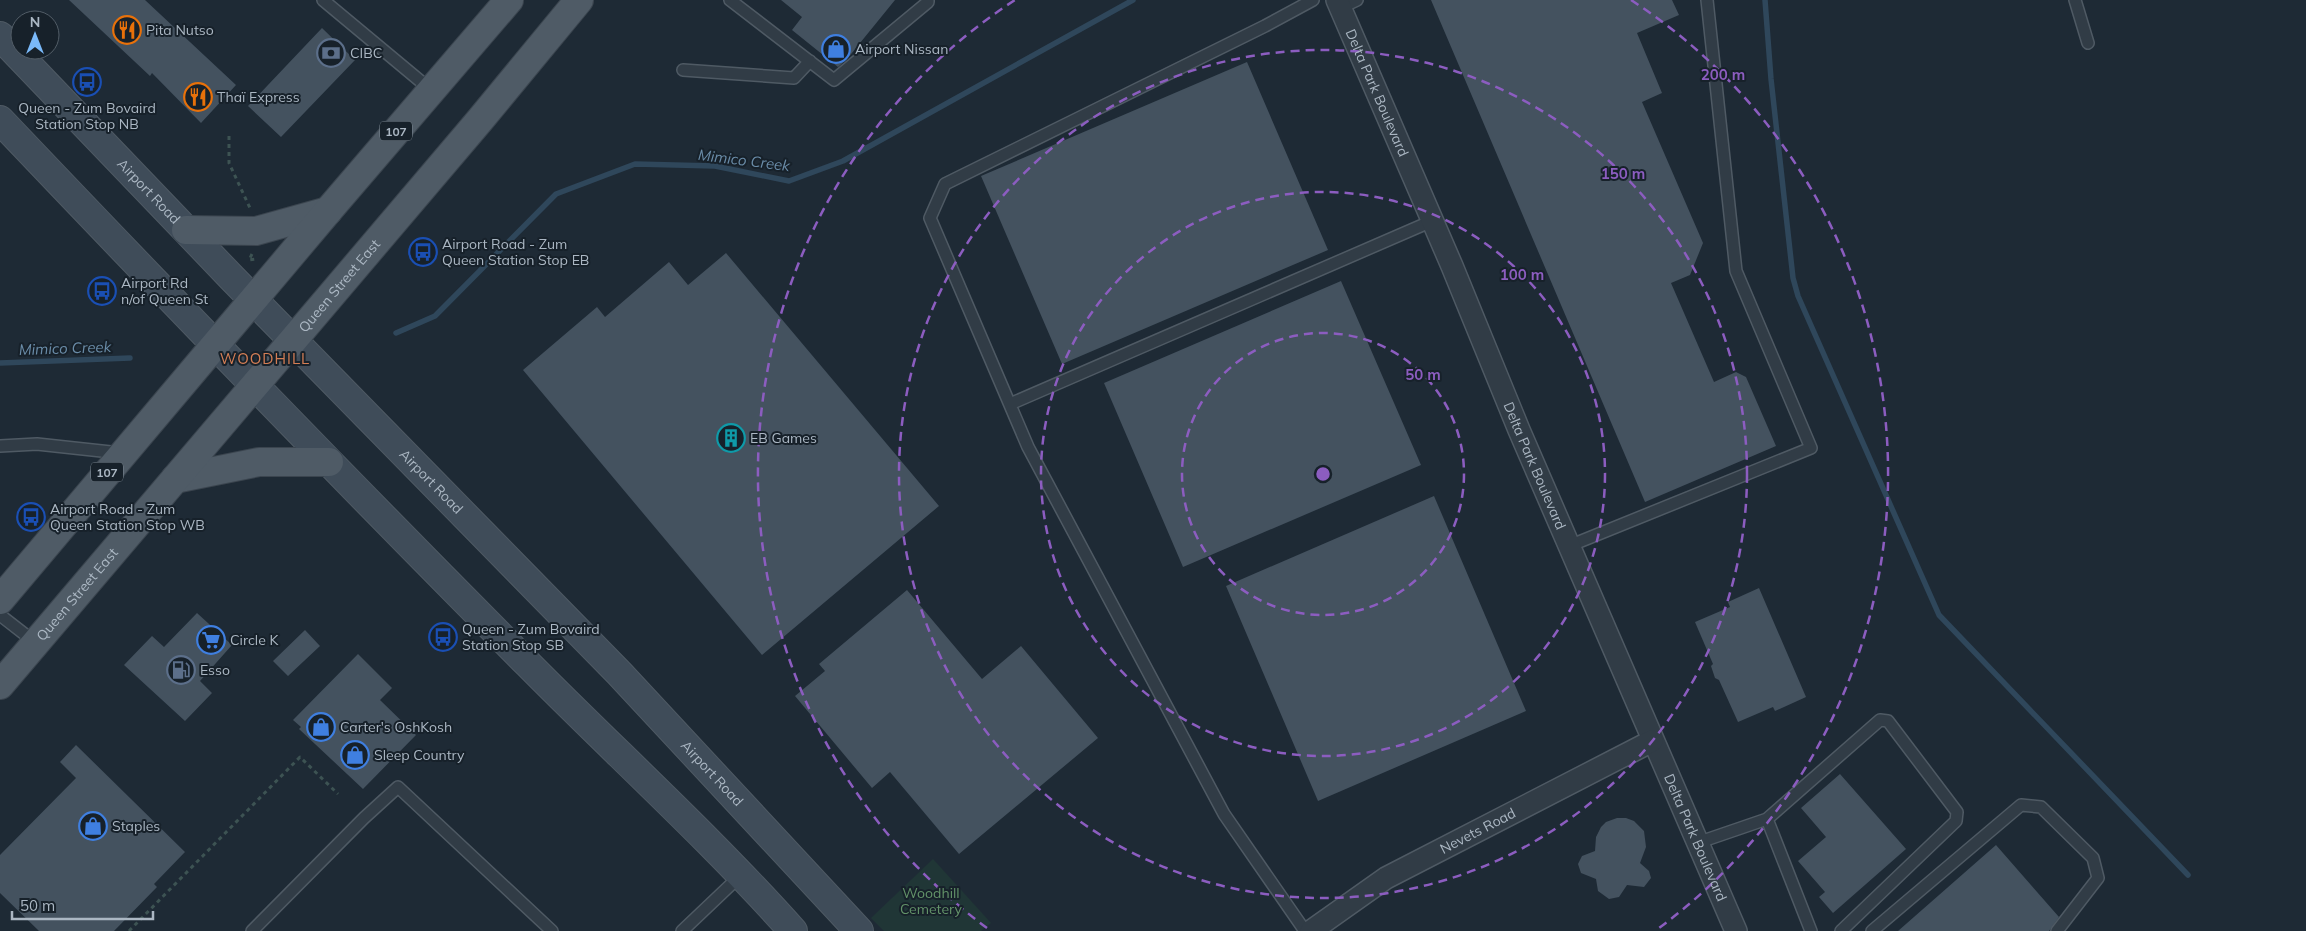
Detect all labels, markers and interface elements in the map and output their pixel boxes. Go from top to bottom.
north arrow [10,10,60,60]
text: N [30,13,40,31]
restaurant icon: Pita Nutso [112,15,142,45]
place label: Pita Nutso [146,21,214,39]
street label: Delta Park Boulevard [1342,26,1413,159]
shop icon: Airport Nissan [821,34,851,64]
bank icon: CIBC [316,38,346,68]
place label: Airport Nissan [855,40,948,58]
place label: CIBC [350,44,382,62]
text: 200 m [1701,65,1745,84]
bus stop icon: Queen - Zum Bovaird Station Stop NB [72,67,102,97]
restaurant icon: Thaï Express [183,82,213,112]
place label: Thaï Express [217,88,300,106]
place label: Queen - Zum Bovaird Station Stop NB [18,99,156,133]
road number: 107 [380,122,412,140]
water label: Mimico Creek [697,145,792,175]
street label: Airport Road [113,155,184,228]
text: 150 m [1601,164,1645,183]
street label: Queen Street East [295,235,384,336]
place label: Airport Road - Zum Queen Station Stop EB [442,235,589,269]
bus stop icon: Airport Road - Zum Queen Station Stop EB [408,237,438,267]
text: 100 m [1500,265,1544,284]
place label: Airport Rd n/of Queen St [121,274,208,308]
bus stop icon: Airport Rd n/of Queen St [87,276,117,306]
water label: Mimico Creek [18,337,113,359]
district label: WOODHILL [220,349,310,368]
text: 50 m [1405,365,1441,384]
street label: Delta Park Boulevard [1500,399,1570,532]
building icon: EB Games [716,423,746,453]
place label: EB Games [750,429,817,447]
street label: Airport Road [396,445,467,518]
road number: 107 [91,462,123,482]
centre of rings [1314,465,1332,483]
place label: Airport Road - Zum Queen Station Stop WB [50,500,205,534]
bus stop icon: Airport Road - Zum Queen Station Stop WB [16,502,46,532]
street label: Queen Street East [32,544,122,645]
place label: Queen - Zum Bovaird Station Stop SB [462,620,600,654]
bus stop icon: Queen - Zum Bovaird Station Stop SB [428,622,458,652]
supermarket icon: Circle K [196,625,226,655]
place label: Circle K [230,631,279,649]
fuel station icon: Esso [166,655,196,685]
place label: Esso [200,661,230,679]
shop icon: Carter's OshKosh [306,712,336,742]
place label: Carter's OshKosh [340,718,452,736]
street label: Airport Road [677,736,747,810]
shop icon: Sleep Country [340,740,370,770]
place label: Sleep Country [374,746,465,764]
street label: Delta Park Boulevard [1660,771,1731,904]
street label: Nevets Road [1437,804,1519,858]
shop icon: Staples [78,811,108,841]
place label: Staples [112,817,160,835]
park label: Woodhill Cemetery [900,884,963,918]
scale bar [12,888,154,920]
text: 50 m [20,896,55,915]

